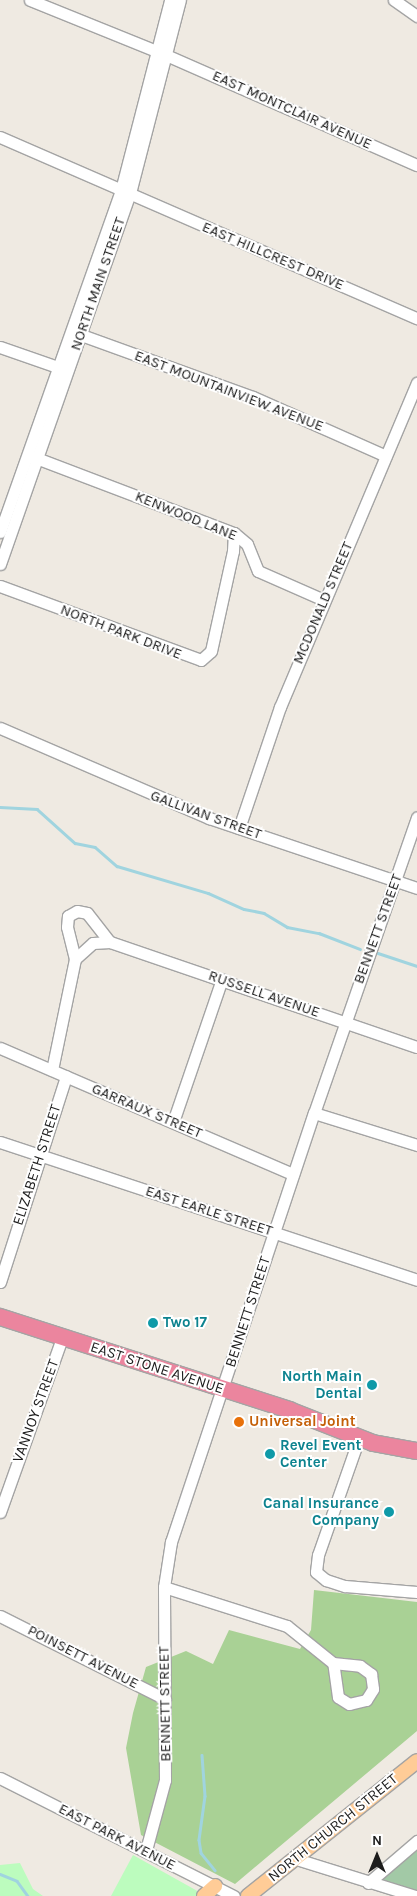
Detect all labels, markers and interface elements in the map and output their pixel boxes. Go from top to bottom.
street label: EAST MONTCLAIR AVENUE [209,67,375,153]
street label: NORTH MAIN STREET [67,215,129,353]
street label: EAST HILLCREST DRIVE [199,218,347,294]
street label: EAST MOUNTAINVIEW AVENUE [132,347,326,435]
street label: KENWOOD LANE [132,487,240,545]
street label: MCDONALD STREET [289,539,357,667]
street label: NORTH PARK DRIVE [58,601,184,663]
street label: GALLIVAN STREET [148,787,264,843]
street label: BENNETT STREET [350,872,406,986]
street label: RUSSELL AVENUE [206,966,322,1022]
street label: GARRAUX STREET [89,1080,205,1142]
street label: ELIZABETH STREET [9,1102,65,1228]
street label: EAST EARLE STREET [143,1182,275,1240]
street label: BENNETT STREET [222,1254,274,1370]
place label: Two 17 [163,1314,207,1332]
marker: Two 17 [147,1317,159,1329]
street label: EAST STONE AVENUE [88,1338,226,1398]
street label: VANNOY STREET [9,1357,63,1465]
place label: North Main Dental [282,1367,362,1402]
marker: North Main Dental [366,1379,378,1391]
place label: Universal Joint [249,1413,356,1431]
marker: Universal Joint [233,1416,245,1428]
place label: Revel Event Center [280,1436,361,1471]
marker: Revel Event Center [264,1448,276,1460]
place label: Canal Insurance Company [263,1494,379,1529]
marker: Canal Insurance Company [383,1506,395,1518]
street label: POINSETT AVENUE [25,1621,141,1693]
street label: BENNETT STREET [155,1646,175,1762]
street label: NORTH CHURCH STREET [265,1770,401,1886]
street label: EAST PARK AVENUE [55,1800,179,1874]
north arrow [352,1831,402,1881]

